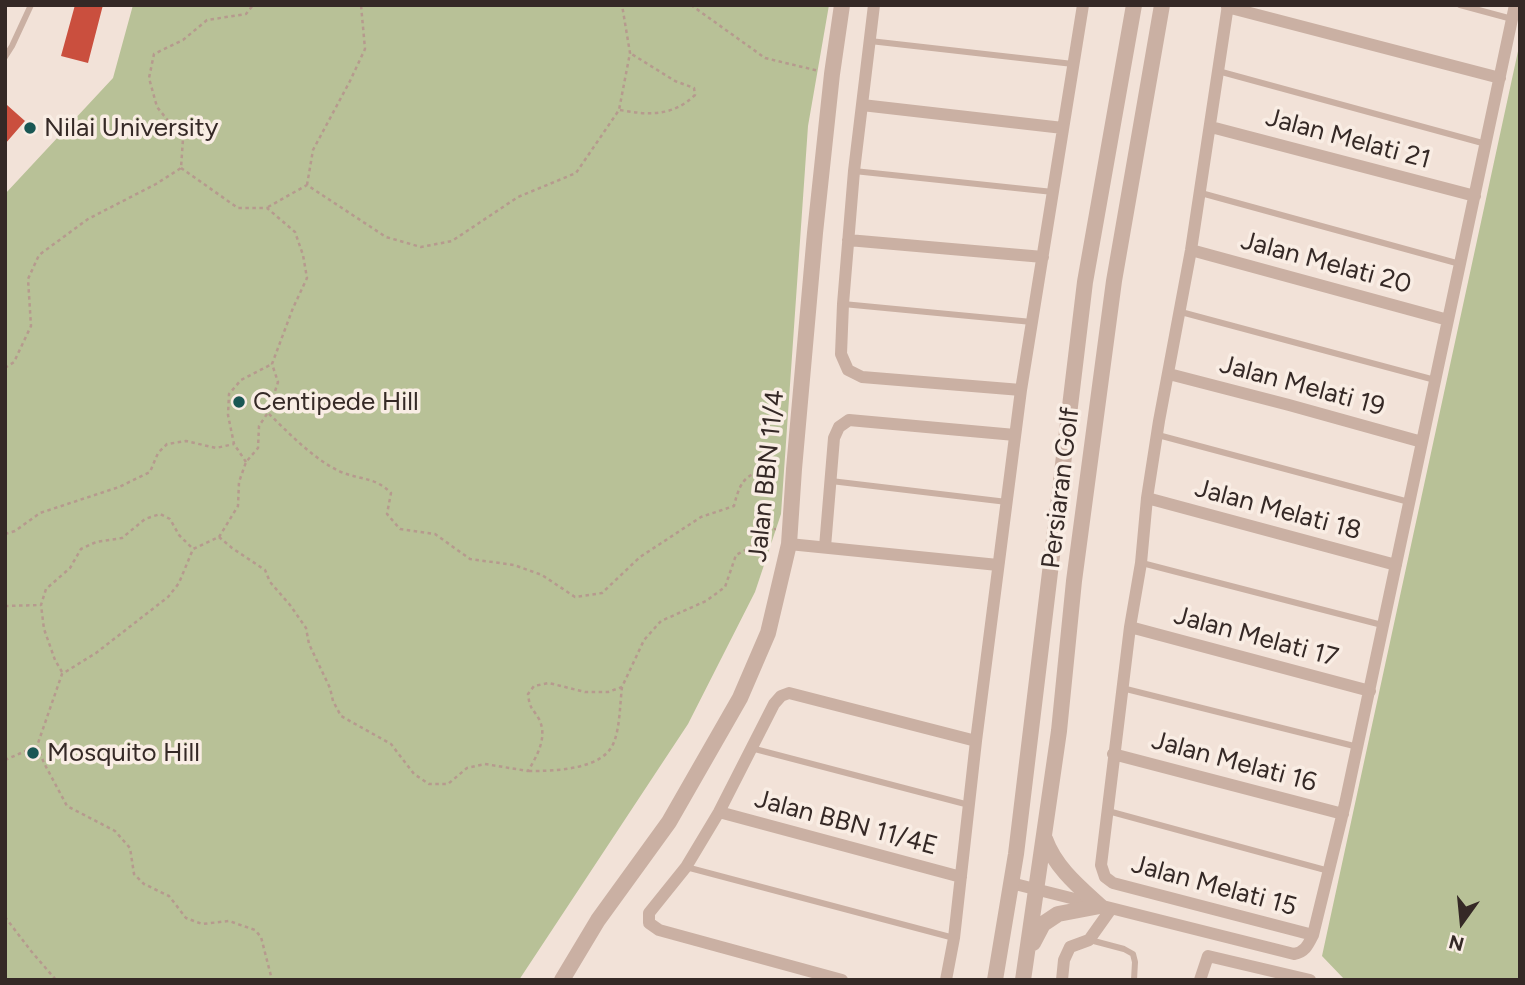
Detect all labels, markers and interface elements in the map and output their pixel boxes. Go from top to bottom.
street label: Jalan Melati 21 [1262,102,1434,176]
place label: Nilai University [44,112,218,144]
marker: Nilai University [22,120,38,136]
street label: Jalan Melati 20 [1237,225,1415,301]
street label: Jalan Melati 19 [1216,349,1388,423]
place label: Centipede Hill [253,386,419,418]
street label: Jalan BBN 11/4 [742,389,792,563]
marker: Centipede Hill [231,394,247,410]
street label: Persiaran Golf [1036,406,1086,570]
street label: Jalan Melati 18 [1192,473,1364,547]
street label: Jalan Melati 17 [1170,600,1342,674]
street label: Jalan Melati 16 [1148,725,1320,799]
place label: Mosquito Hill [47,737,200,769]
marker: Mosquito Hill [25,745,41,761]
street label: Jalan BBN 11/4E [751,784,941,862]
street label: Jalan Melati 15 [1128,849,1300,923]
north arrow [1427,887,1497,957]
text: N [1446,930,1467,956]

